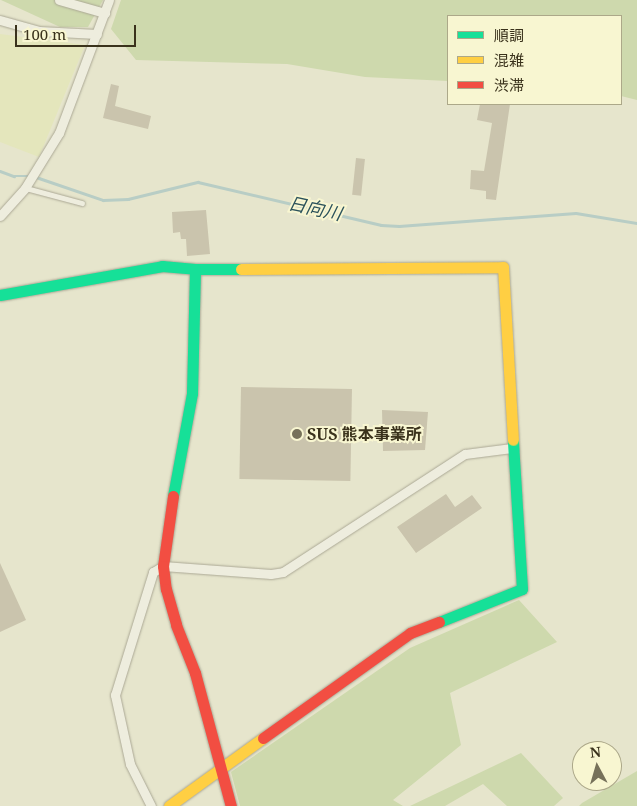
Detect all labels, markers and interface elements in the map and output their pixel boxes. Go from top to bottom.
scale bar [18,15,139,47]
legend [447,15,622,105]
text: 100 m [23,24,66,44]
text: 順調 [494,25,524,45]
text: 混雑 [494,50,524,70]
text: 渋滞 [494,75,524,95]
water label: 日向川 [286,192,344,224]
place label: SUS 熊本事業所 [307,424,422,444]
marker: SUS 熊本事業所 [291,428,303,440]
north arrow [572,741,622,791]
text: N [589,742,602,762]

